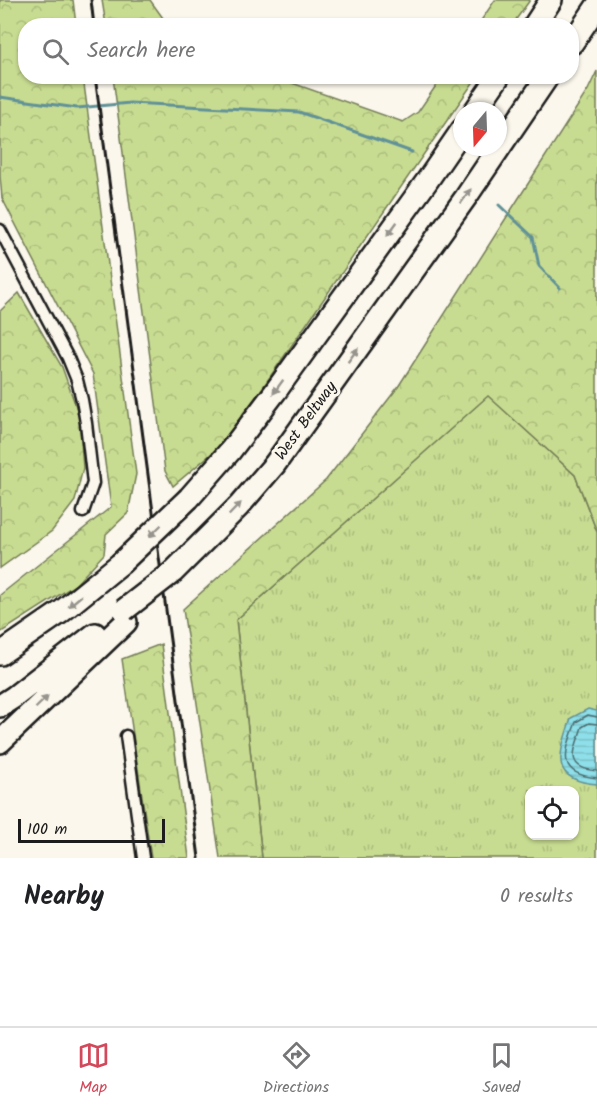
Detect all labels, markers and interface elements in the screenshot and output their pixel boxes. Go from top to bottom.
search box [18,18,579,84]
text: Search here [87,34,195,69]
icon: search [39,35,72,68]
north arrow [453,102,507,156]
one-way arrow [460,188,472,204]
one-way arrow [386,221,398,237]
one-way arrow [347,347,359,363]
street label: West Beltway [269,376,344,466]
one-way arrow [272,379,284,395]
one-way arrow [228,502,242,517]
one-way arrow [148,524,162,538]
one-way arrow [68,594,83,607]
one-way arrow [35,695,49,709]
map controls [525,786,579,840]
button: locate [525,786,579,840]
scale bar [18,816,165,844]
text: 100 m [27,817,67,842]
text: Nearby [24,876,104,918]
text: 0 results [500,881,573,913]
tab: Map [77,1039,110,1100]
tab: Directions [263,1039,329,1100]
tab: Saved [482,1039,520,1100]

